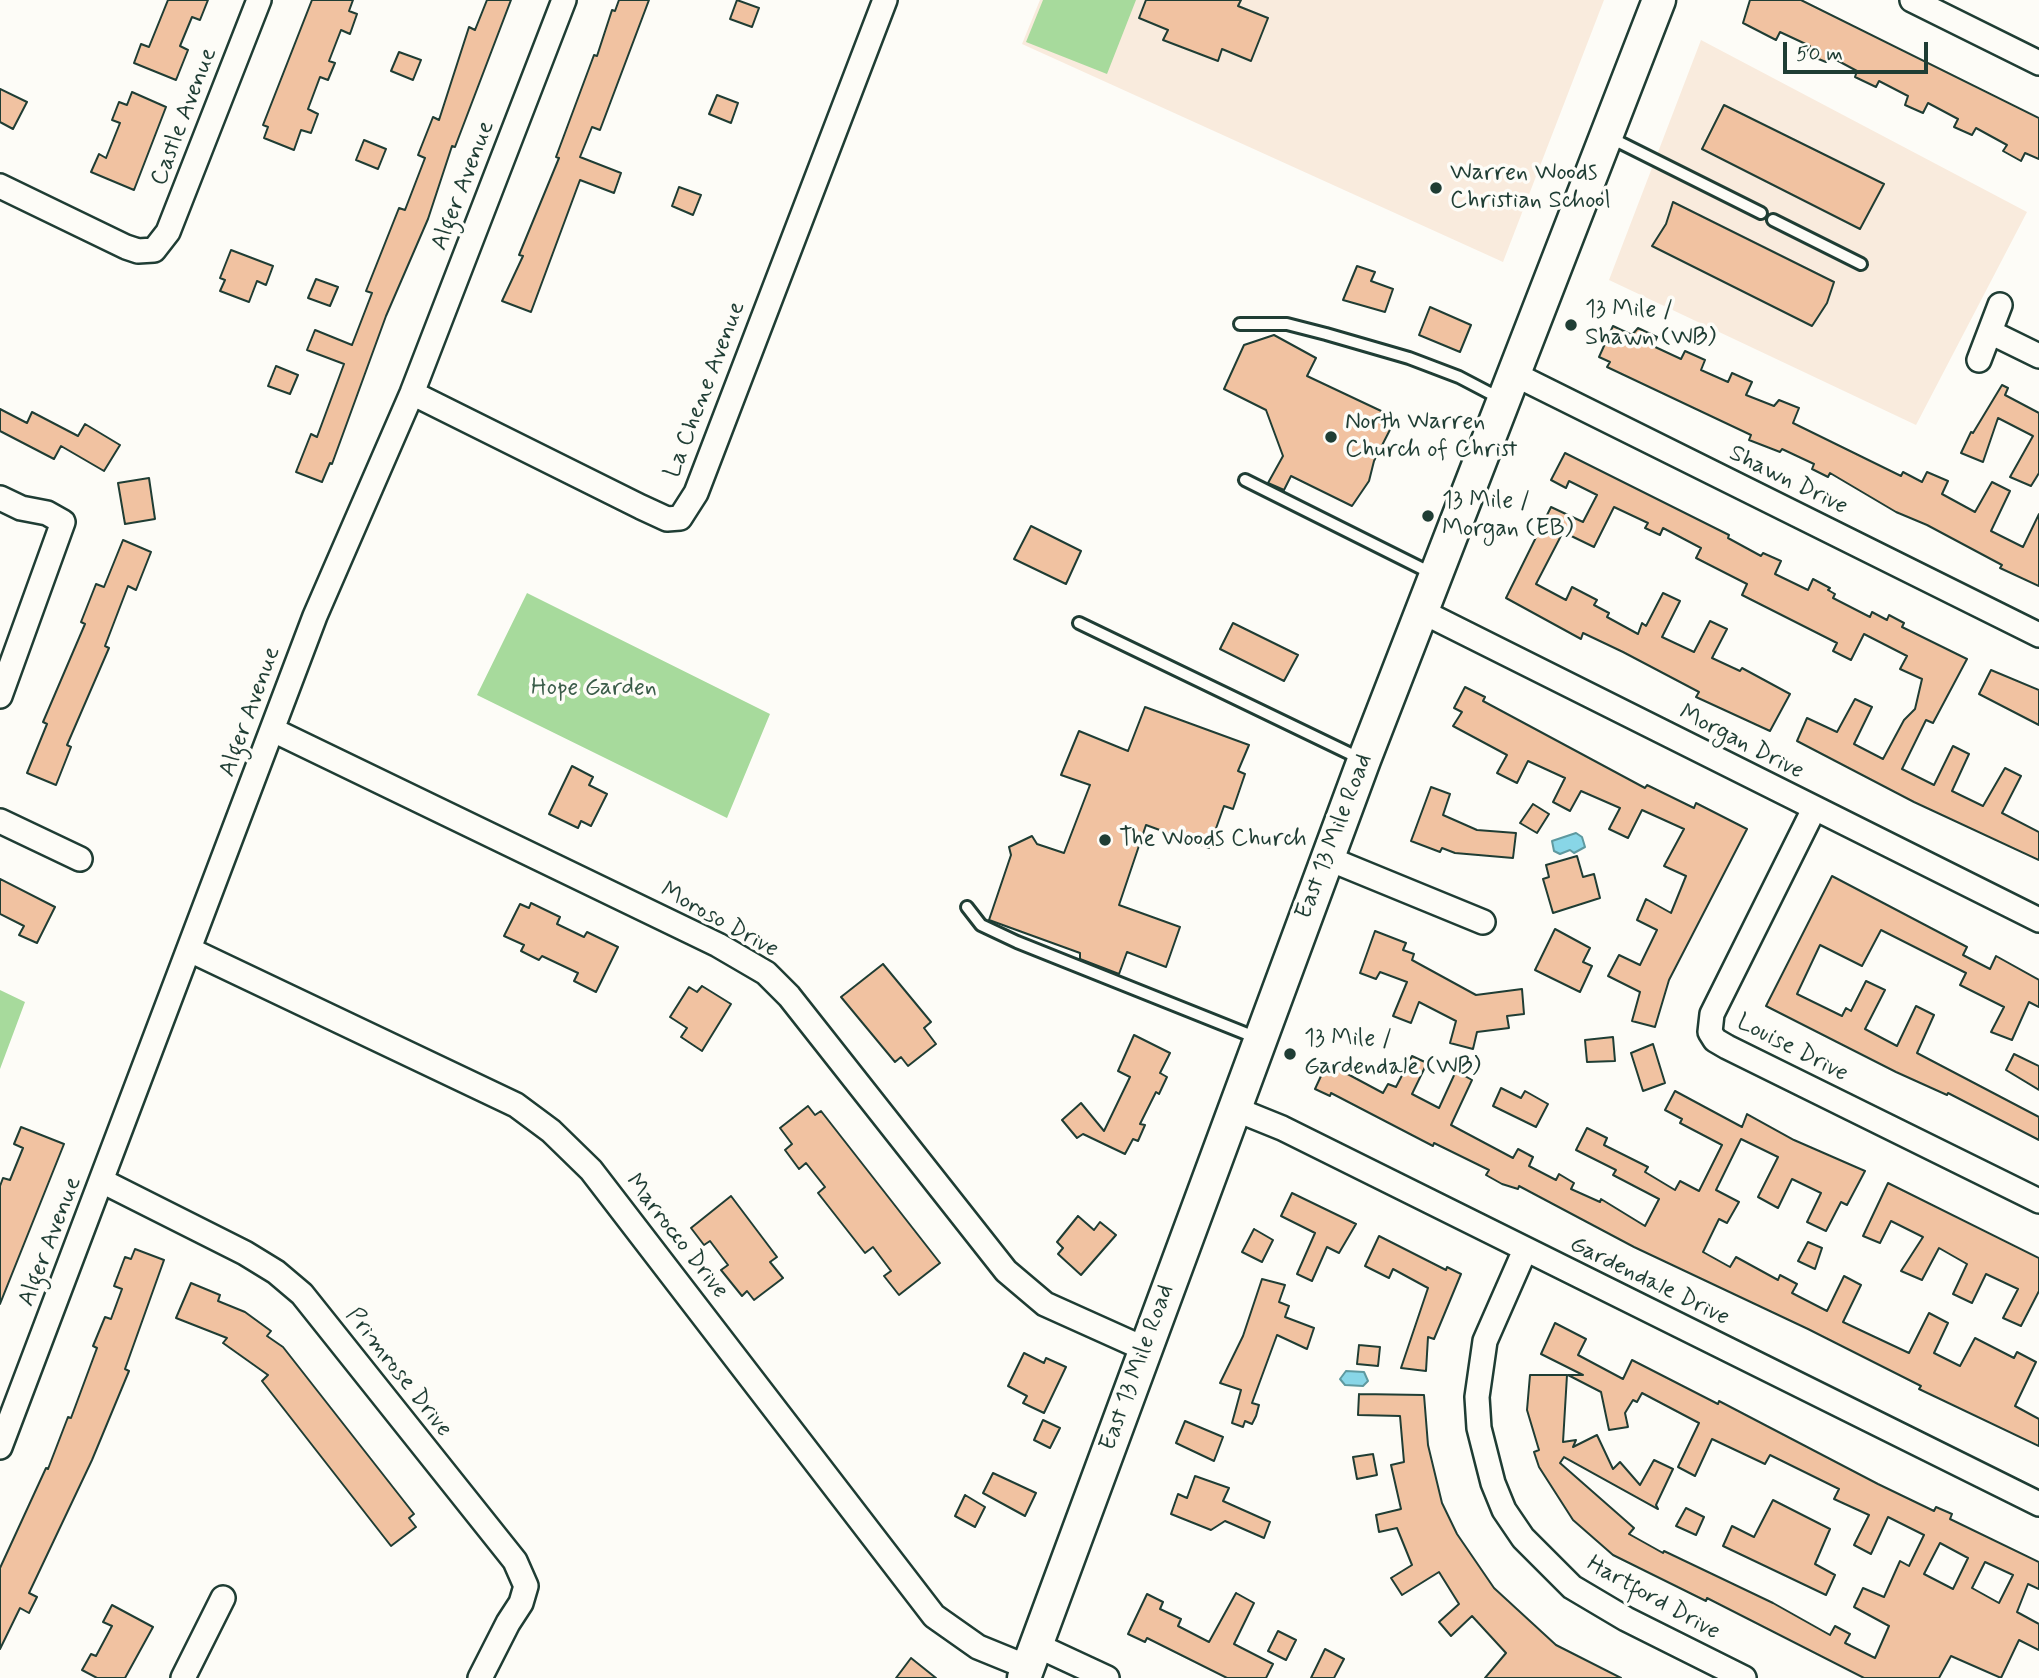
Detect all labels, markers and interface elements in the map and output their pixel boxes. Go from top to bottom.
scale bar [1787,28,1932,72]
text: 50 m [1796,40,1843,68]
street label: Castle Avenue [146,44,224,190]
street label: Alger Avenue [426,117,502,255]
place label: Warren Woods Christian School [1450,160,1611,216]
marker: Warren Woods Christian School [1428,180,1444,196]
place label: 13 Mile / Shawn (WB) [1585,297,1716,353]
street label: La Chene Avenue [659,298,753,482]
marker: 13 Mile / Shawn (WB) [1563,317,1579,333]
place label: North Warren Church of Christ [1345,409,1517,465]
marker: North Warren Church of Christ [1323,429,1339,445]
street label: Shawn Drive [1724,440,1852,522]
place label: 13 Mile / Morgan (EB) [1442,488,1573,544]
marker: 13 Mile / Morgan (EB) [1420,508,1436,524]
street label: Alger Avenue [214,643,288,781]
park label: Hope Garden [531,675,657,703]
street label: Morgan Drive [1674,699,1808,787]
street label: East 13 Mile Road [1290,750,1380,924]
place label: The Woods Church [1119,826,1307,854]
marker: The Woods Church [1097,832,1113,848]
street label: Moroso Drive [655,877,783,965]
street label: Louise Drive [1731,1009,1853,1089]
place label: 13 Mile / Gardendale (WB) [1304,1026,1481,1082]
marker: 13 Mile / Gardendale (WB) [1282,1046,1298,1062]
street label: Marrocco Drive [618,1169,734,1305]
street label: Alger Avenue [13,1173,89,1311]
street label: Gardendale Drive [1564,1231,1734,1333]
street label: East 13 Mile Road [1095,1281,1181,1455]
street label: Primrose Drive [338,1302,458,1444]
street label: Hartford Drive [1581,1551,1725,1647]

